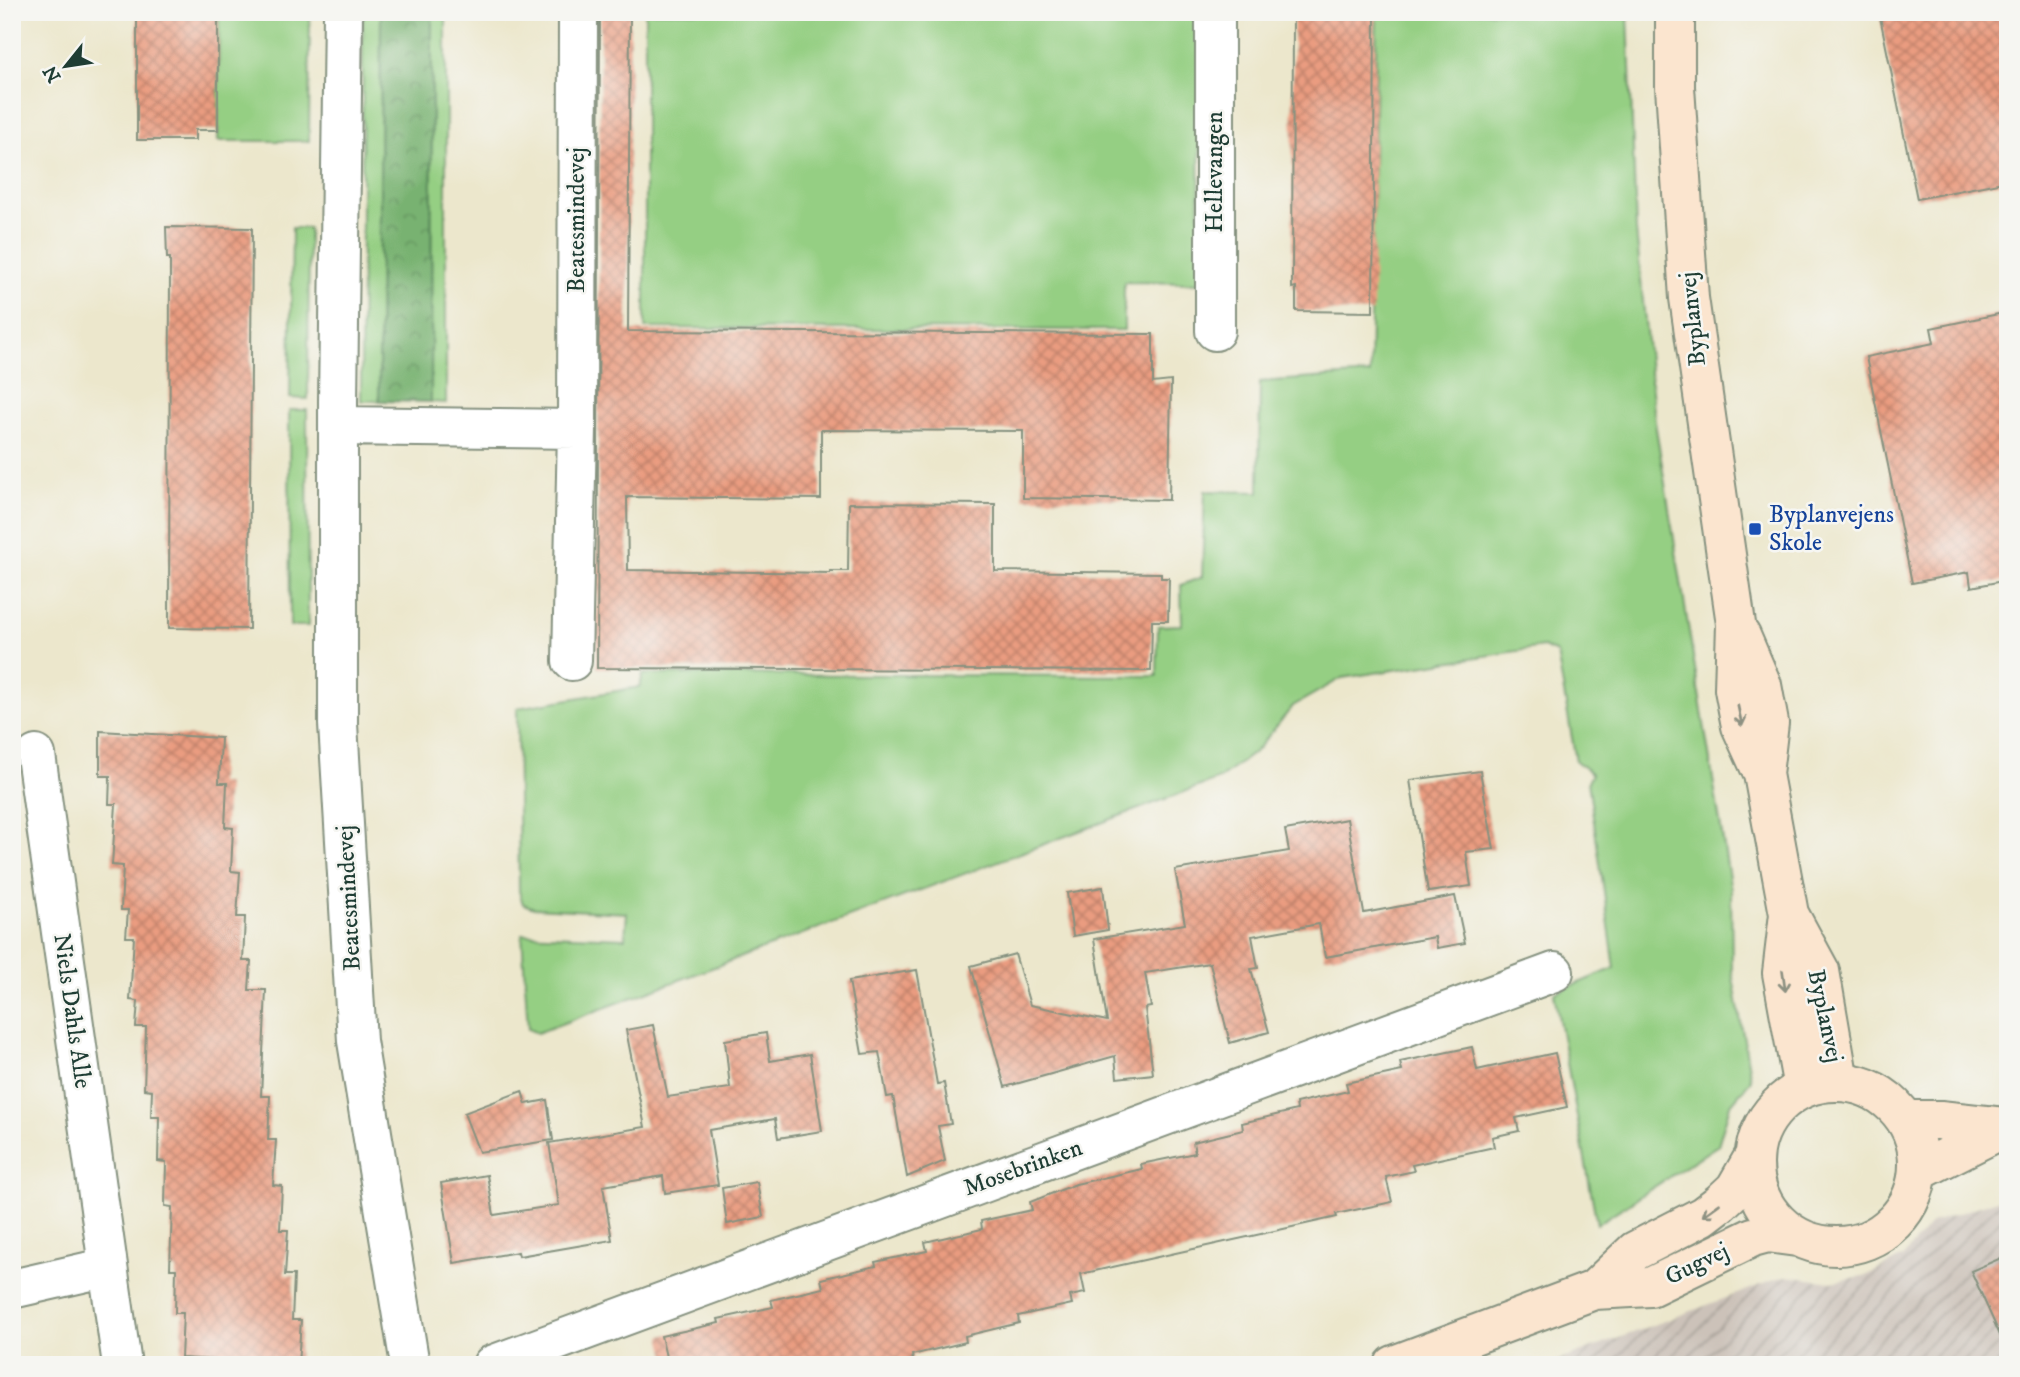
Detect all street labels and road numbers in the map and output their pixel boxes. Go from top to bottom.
street label: Hellevangen [1200,111,1230,233]
street label: Beatesmindevej [562,147,592,293]
street label: Byplanvej [1673,270,1713,368]
street label: Beatesmindevej [330,824,368,972]
street label: Niels Dahls Alle [46,932,98,1090]
street label: Byplanvej [1800,967,1850,1065]
street label: Mosebrinken [960,1133,1087,1203]
street label: Gugvej [1660,1236,1734,1292]

